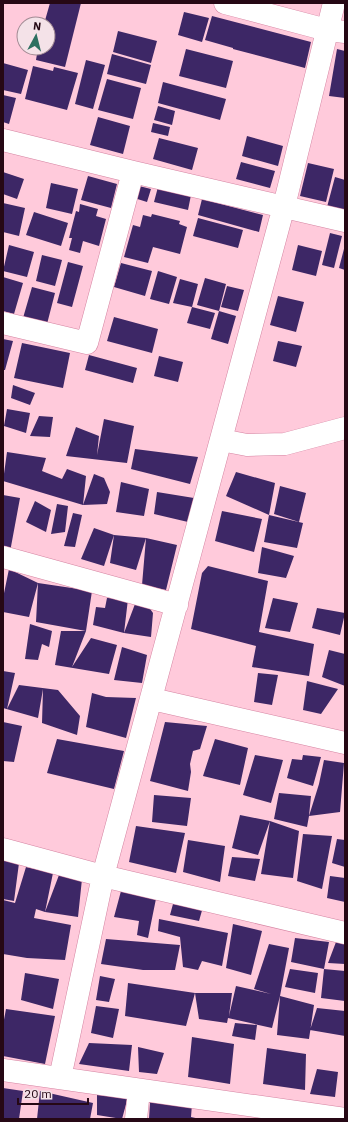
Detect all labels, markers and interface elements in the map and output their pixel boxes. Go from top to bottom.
north arrow [16,16,56,56]
text: N [32,19,42,34]
scale bar [18,1080,88,1106]
text: 20 m [24,1086,52,1101]

